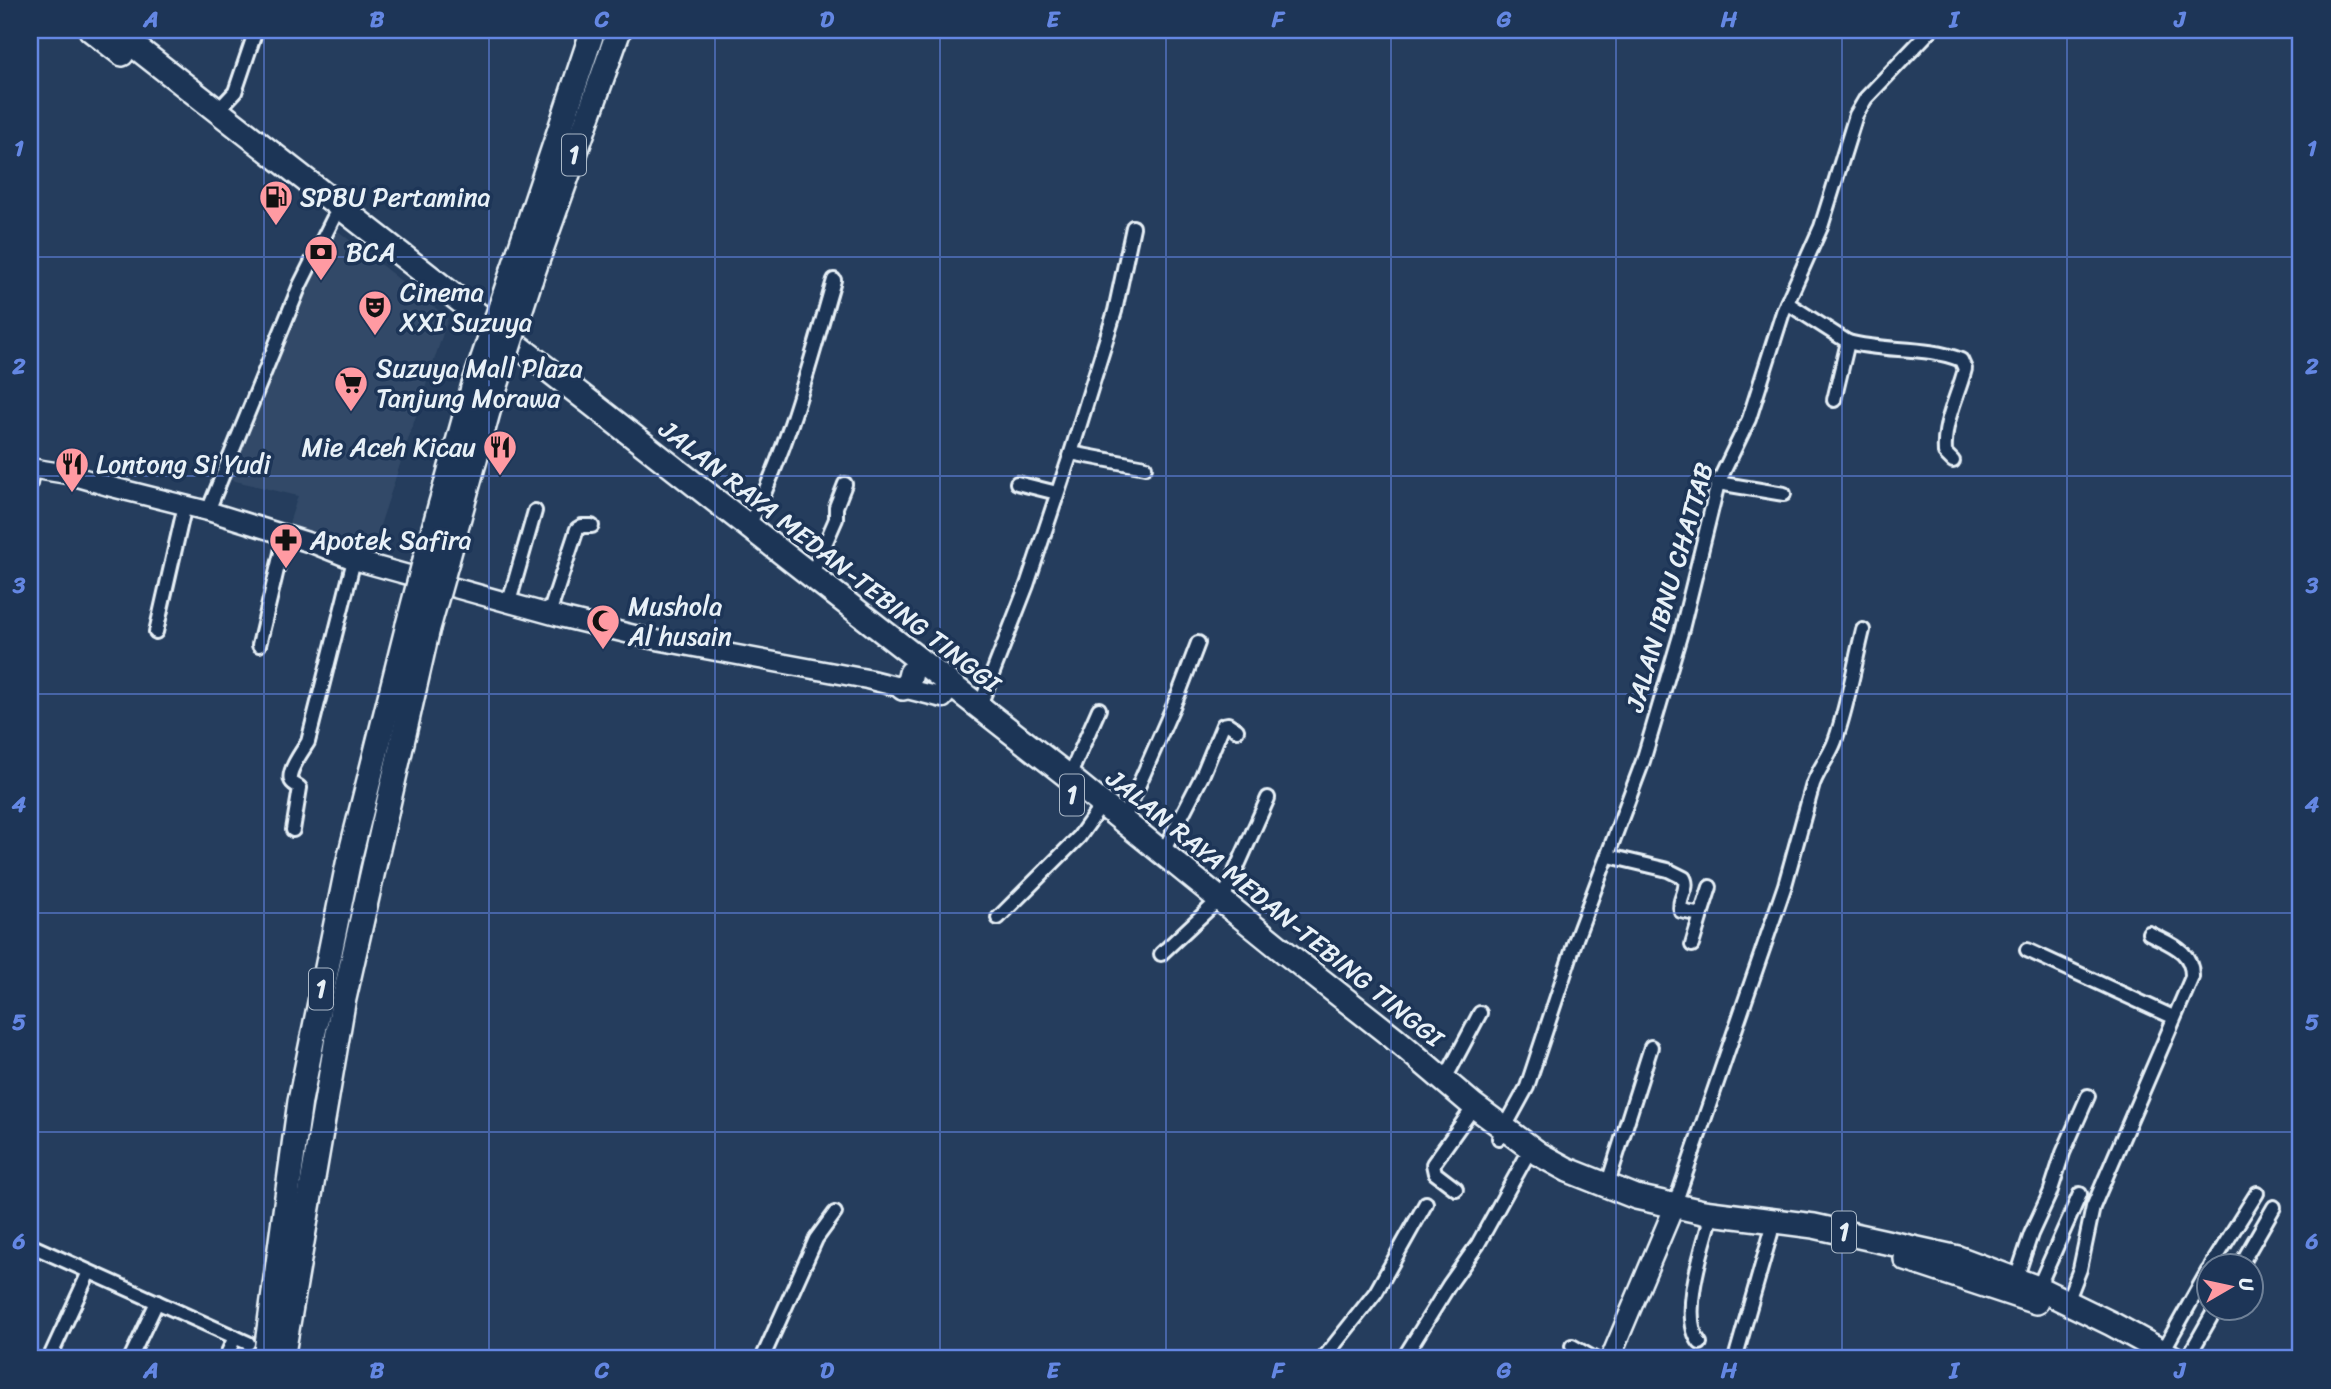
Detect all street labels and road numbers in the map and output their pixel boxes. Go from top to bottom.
road number: 1 [562,134,586,176]
street label: JALAN RAYA MEDAN-TEBING TINGGI [648,407,1013,706]
street label: JALAN IBNU CHATTAB [1611,457,1727,718]
street label: JALAN RAYA MEDAN-TEBING TINGGI [1095,756,1456,1060]
road number: 1 [1060,774,1084,816]
road number: 1 [309,968,333,1009]
road number: 1 [1832,1212,1856,1252]

